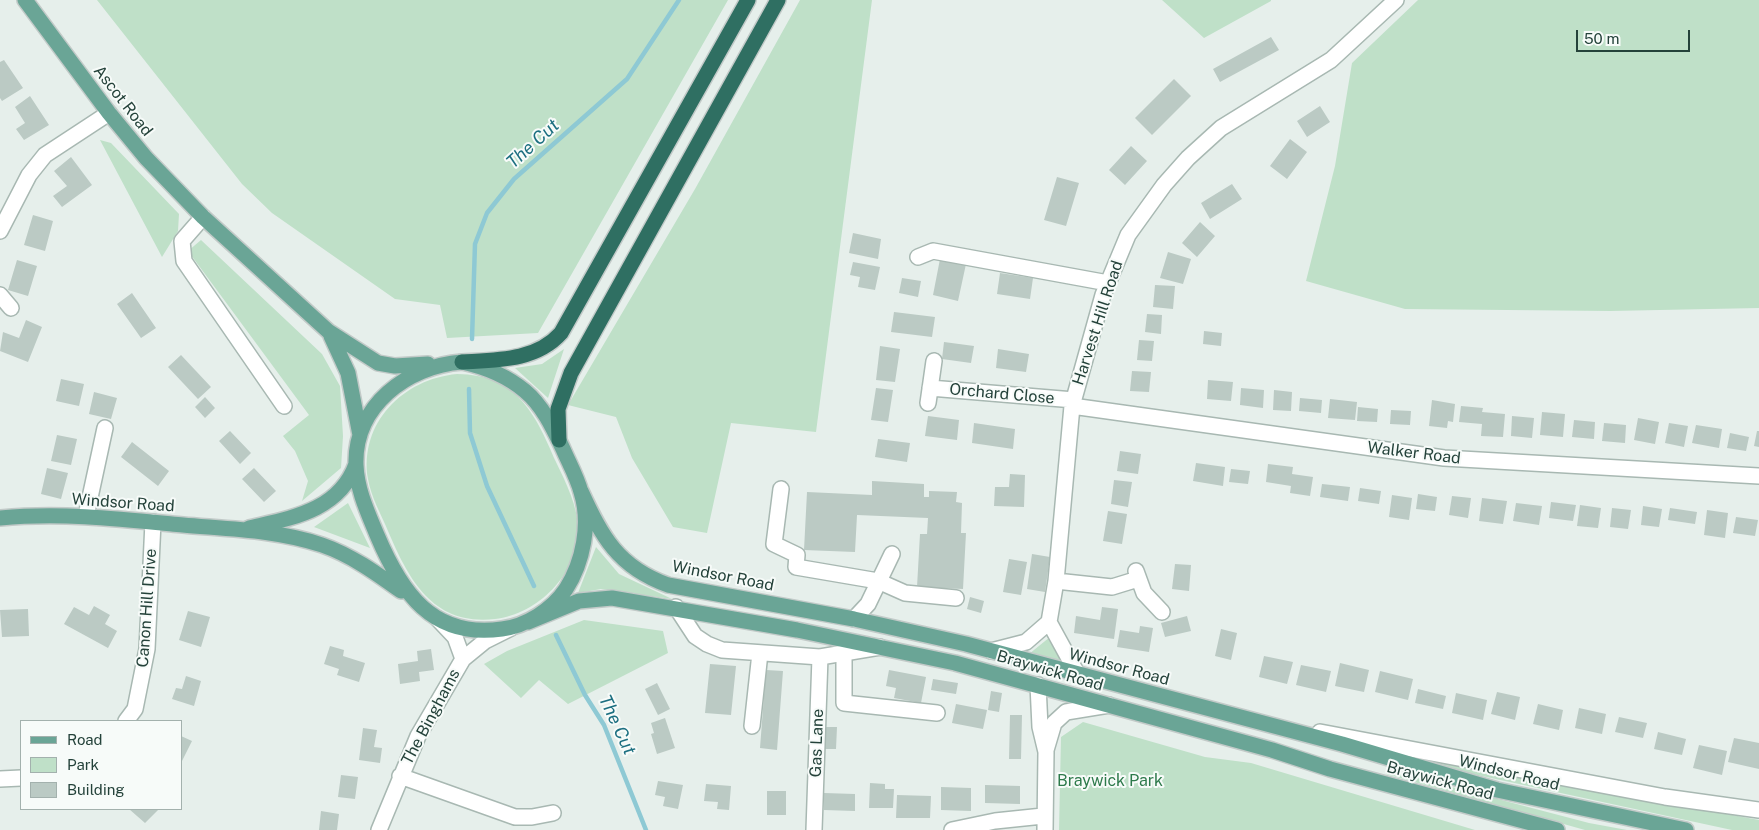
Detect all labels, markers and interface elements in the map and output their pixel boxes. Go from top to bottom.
scale bar [1579,20,1693,52]
text: 50 m [1584,30,1619,47]
street label: Ascot Road [89,62,157,140]
water label: The Cut [502,115,564,173]
street label: Harvest Hill Road [1069,258,1127,388]
street label: Orchard Close [949,380,1055,408]
street label: Walker Road [1366,438,1462,468]
street label: Windsor Road [71,490,175,516]
street label: Canon Hill Drive [133,548,161,668]
street label: Windsor Road [670,557,776,595]
street label: Windsor Road [1067,644,1171,690]
street label: Braywick Road [995,647,1105,695]
street label: The Binghams [398,666,464,768]
water label: The Cut [594,692,640,758]
street label: Gas Lane [806,708,828,778]
legend [20,720,182,810]
text: Road [67,731,103,748]
street label: Windsor Road [1457,751,1561,795]
text: Park [67,756,99,773]
street label: Braywick Road [1384,758,1496,804]
park label: Braywick Park [1057,771,1163,791]
text: Building [67,781,125,798]

